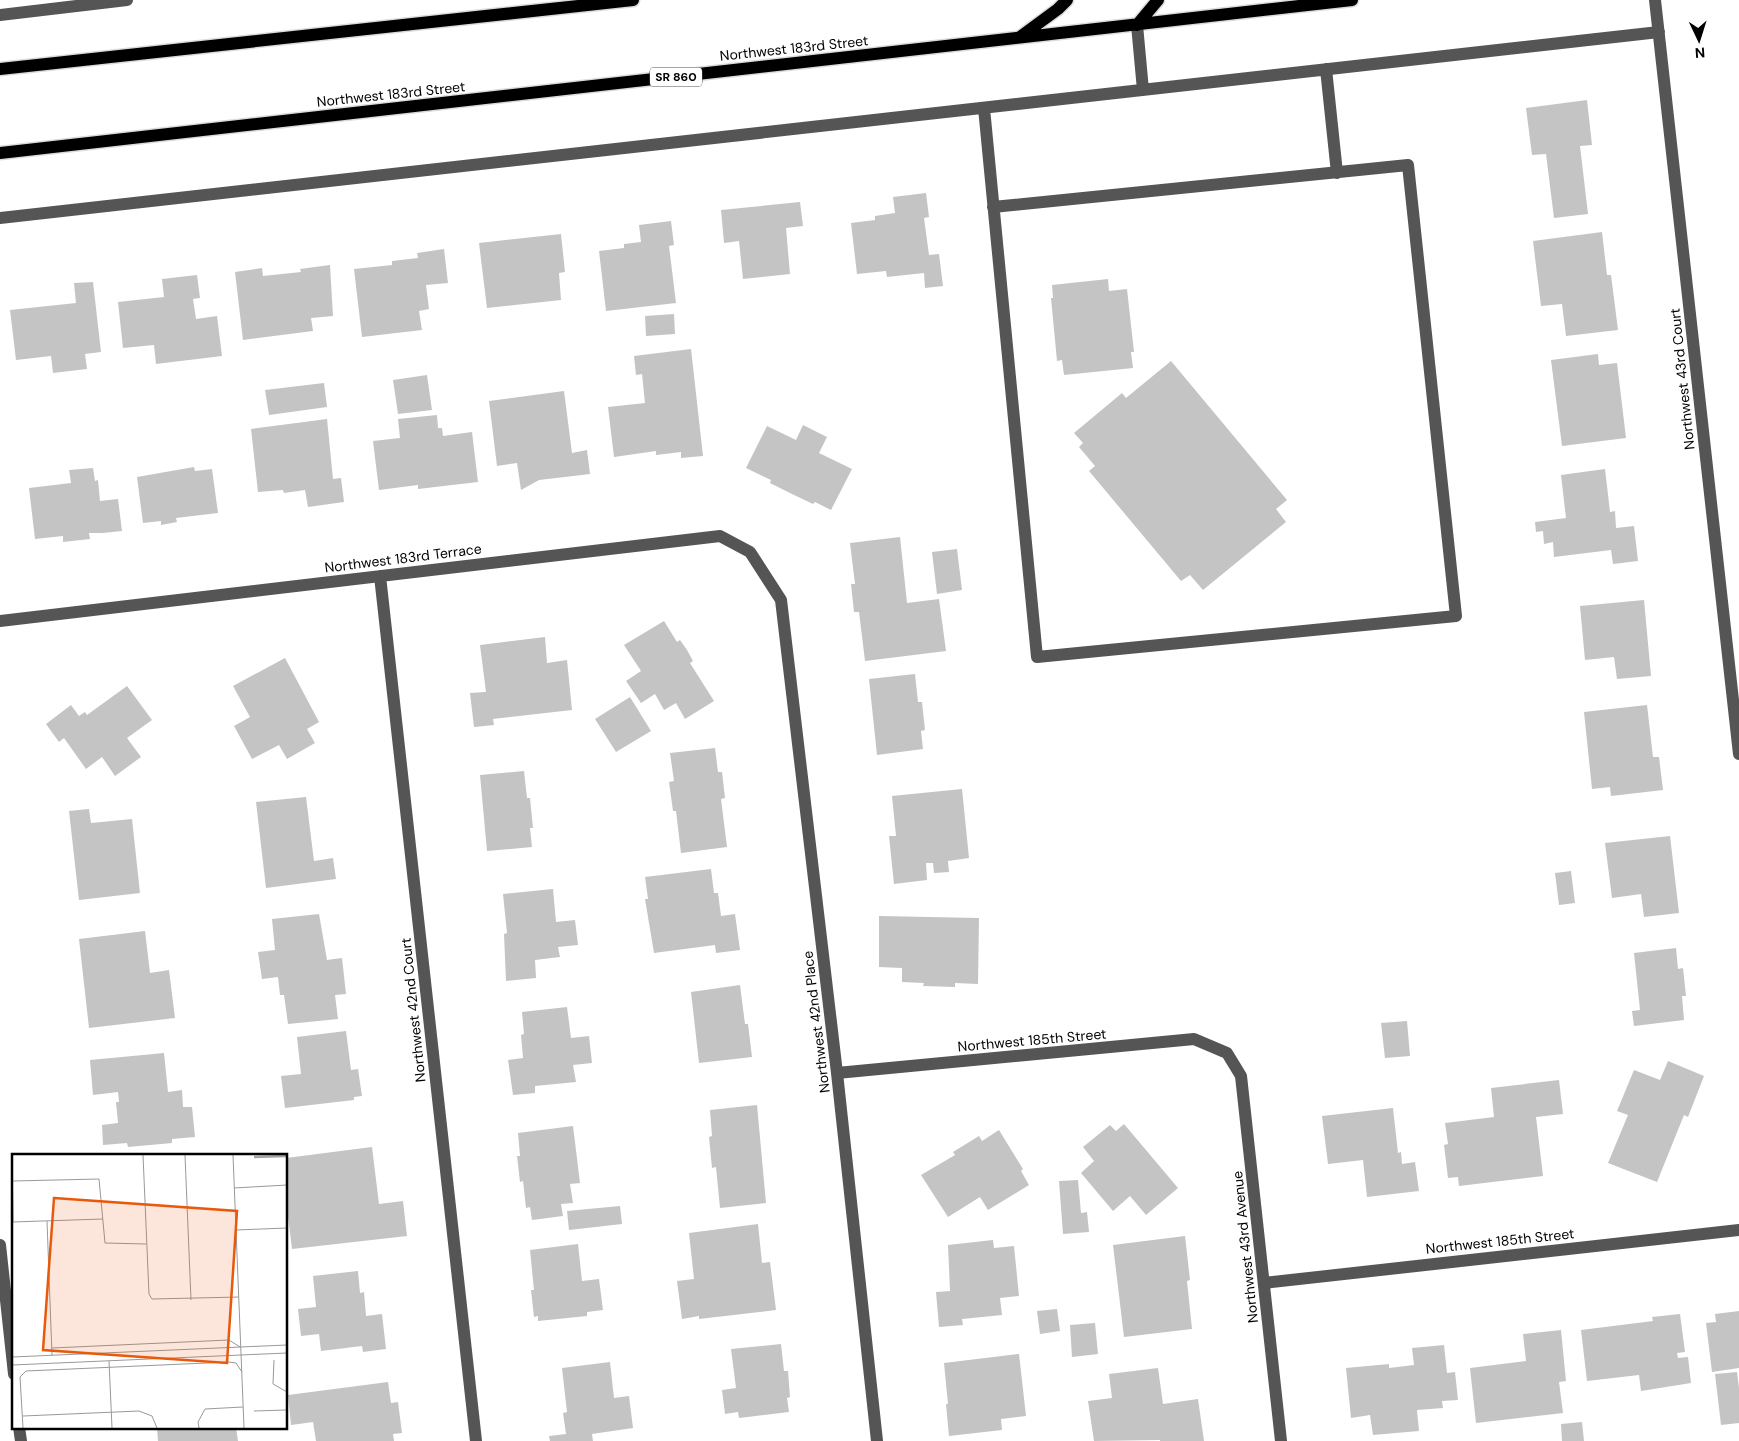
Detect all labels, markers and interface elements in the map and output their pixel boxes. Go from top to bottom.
north arrow [1674,15,1724,65]
street label: Northwest 183rd Street [719,31,869,65]
text: N [1694,44,1706,62]
road number: SR 860 [650,68,702,86]
street label: Northwest 183rd Street [316,77,466,111]
street label: Northwest 43rd Court [1666,307,1698,451]
street label: Northwest 183rd Terrace [323,539,483,577]
street label: Northwest 42nd Court [396,937,430,1083]
street label: Northwest 42nd Place [798,950,834,1094]
street label: Northwest 185th Street [957,1025,1107,1055]
inset map [12,1154,288,1428]
street label: Northwest 43rd Avenue [1228,1170,1262,1324]
street label: Northwest 185th Street [1425,1224,1575,1258]

